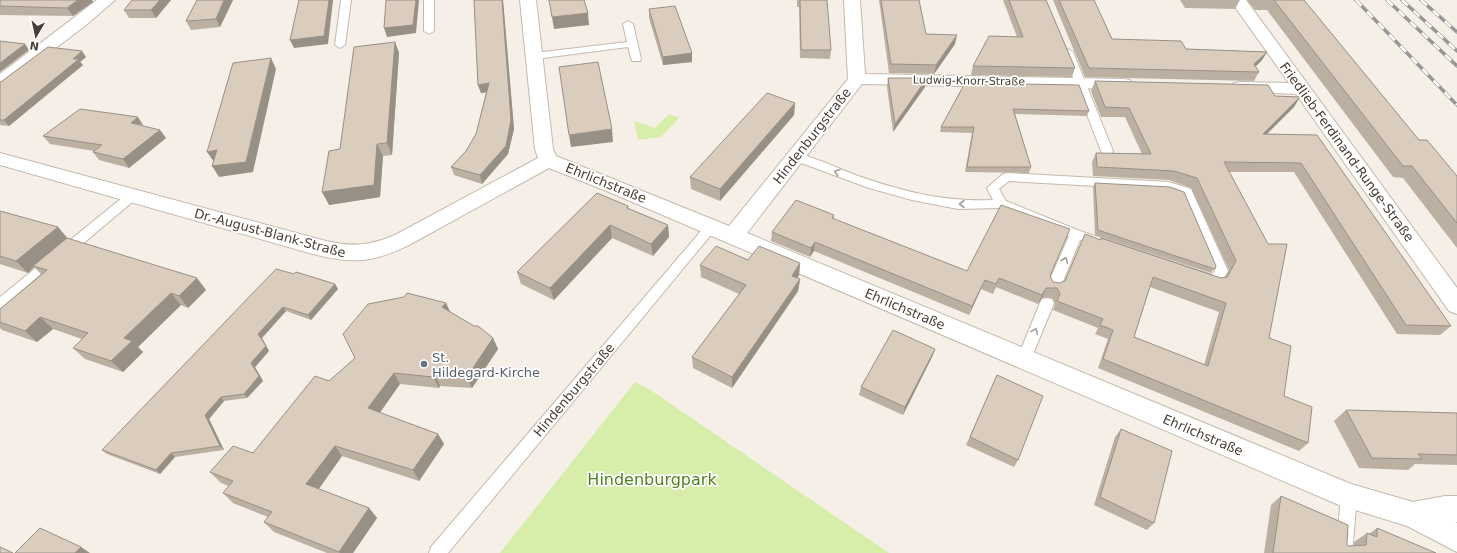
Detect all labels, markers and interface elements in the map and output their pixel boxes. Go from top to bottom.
north arrow [16,16,56,56]
text: N [29,38,40,53]
street label: Friedlieb-Ferdinand-Runge-Straße [1277,60,1417,244]
street label: Ludwig-Knorr-Straße [913,74,1025,88]
street label: Hindenburgstraße [770,85,854,187]
street label: Ehrlichstraße [563,160,649,206]
one-way arrow [834,168,841,176]
one-way arrow [959,200,965,208]
street label: Dr.-August-Blank-Straße [193,206,347,260]
one-way arrow [1060,257,1068,264]
street label: Ehrlichstraße [863,285,947,333]
one-way arrow [1031,328,1039,335]
street label: Hindenburgstraße [531,340,617,440]
place label: St. Hildegard-Kirche [432,350,540,380]
marker: St. Hildegard-Kirche [419,359,429,369]
street label: Ehrlichstraße [1161,411,1245,459]
park label: Hindenburgpark [587,470,717,489]

